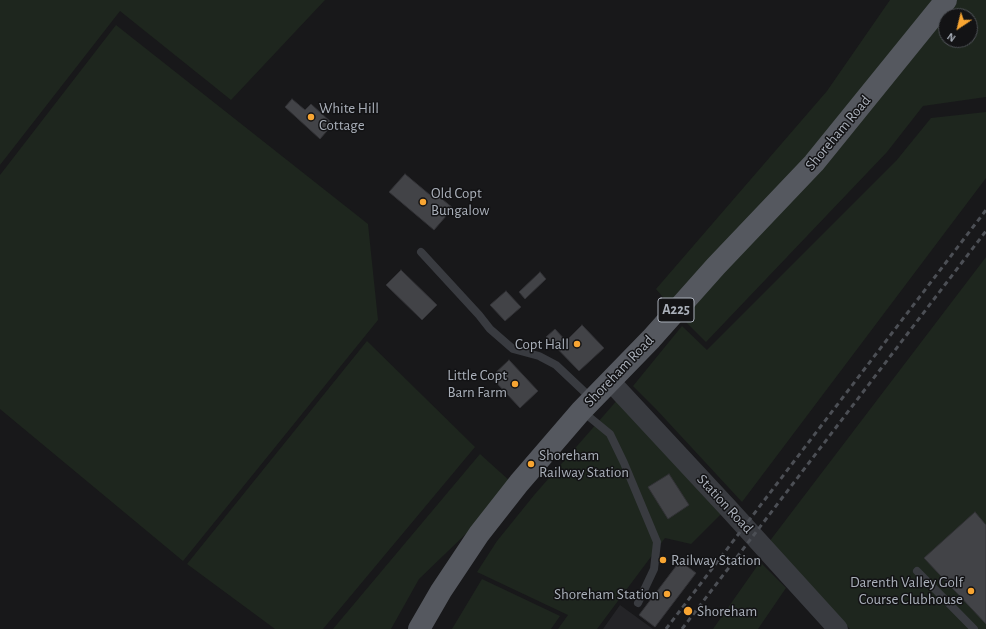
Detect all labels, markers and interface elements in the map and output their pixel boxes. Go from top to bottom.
north arrow [938,8,978,48]
text: N [945,31,958,44]
street label: Shoreham Road [801,92,875,174]
place label: White Hill Cottage [319,99,379,134]
marker: White Hill Cottage [306,112,316,122]
place label: Old Copt Bungalow [431,184,489,219]
marker: Old Copt Bungalow [418,197,428,207]
road number: A225 [658,298,694,322]
street label: Shoreham Road [580,331,658,411]
place label: Copt Hall [515,335,569,353]
marker: Copt Hall [572,339,582,349]
place label: Little Copt Barn Farm [447,366,507,401]
marker: Little Copt Barn Farm [510,379,520,389]
place label: Shoreham Railway Station [539,446,629,481]
marker: Shoreham Railway Station [526,459,536,469]
street label: Station Road [693,471,757,537]
place label: Railway Station [671,551,761,569]
marker: Railway Station [658,555,668,565]
place label: Darenth Valley Golf Course Clubhouse [850,573,963,608]
place label: Shoreham Station [554,585,659,603]
marker: Darenth Valley Golf Course Clubhouse [966,586,976,596]
marker: Shoreham Station [662,589,672,599]
place label: Shoreham [697,602,757,620]
marker: Shoreham [682,605,694,617]

